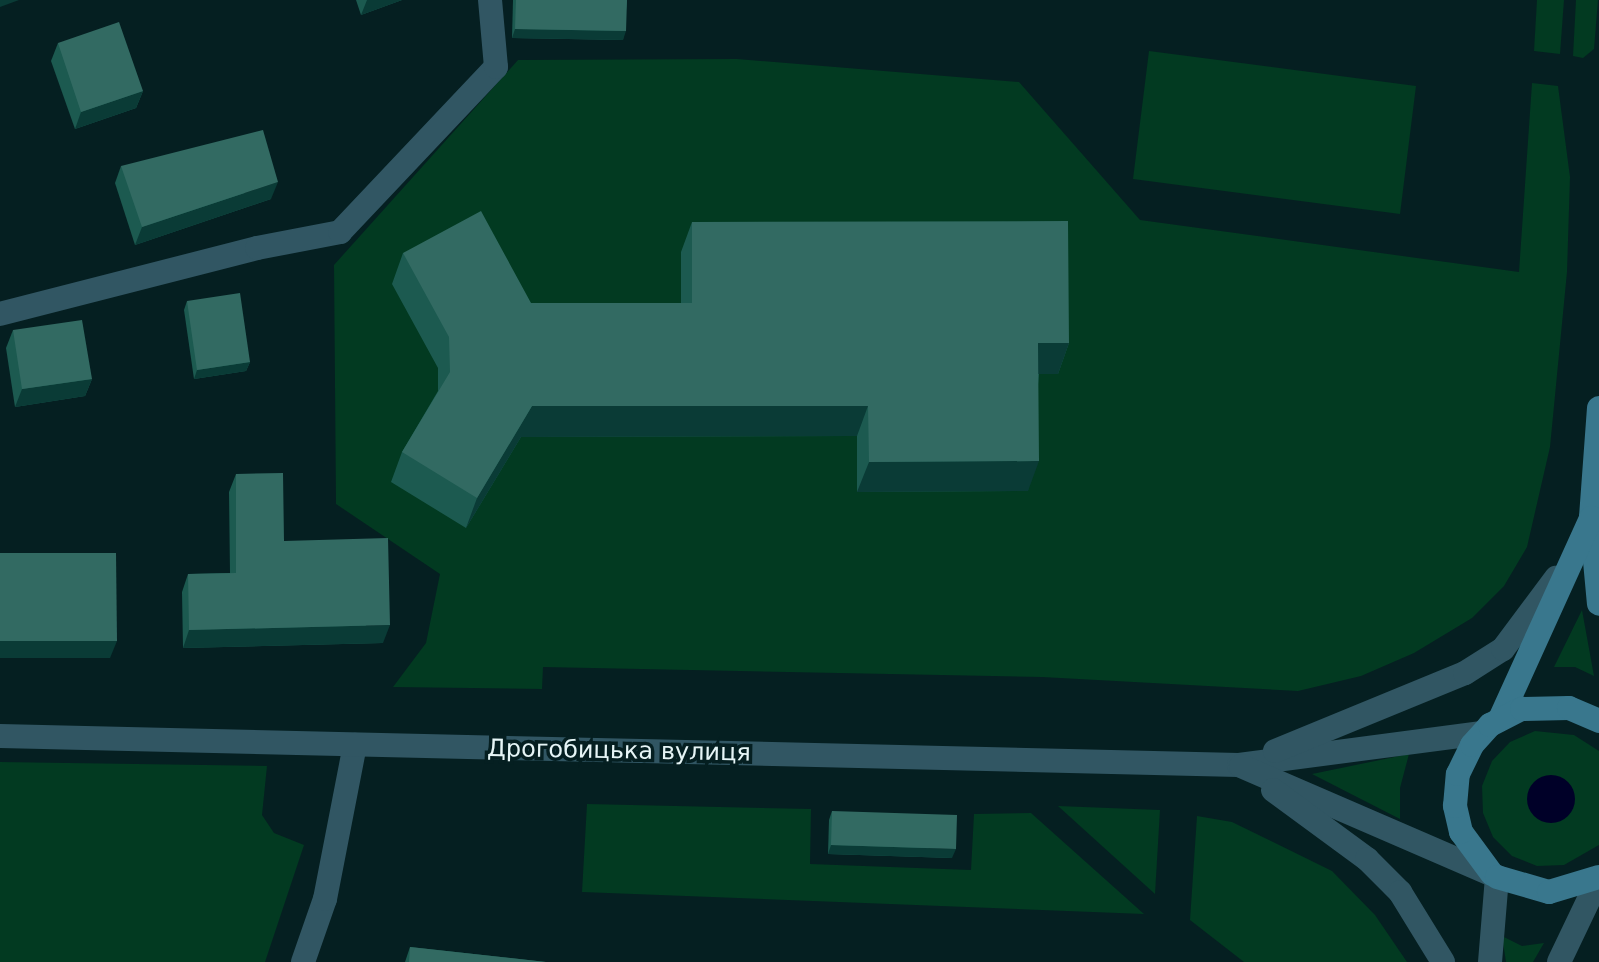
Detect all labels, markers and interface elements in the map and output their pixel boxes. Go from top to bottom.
street label: Дрогобицька вулиця [487,734,751,768]

